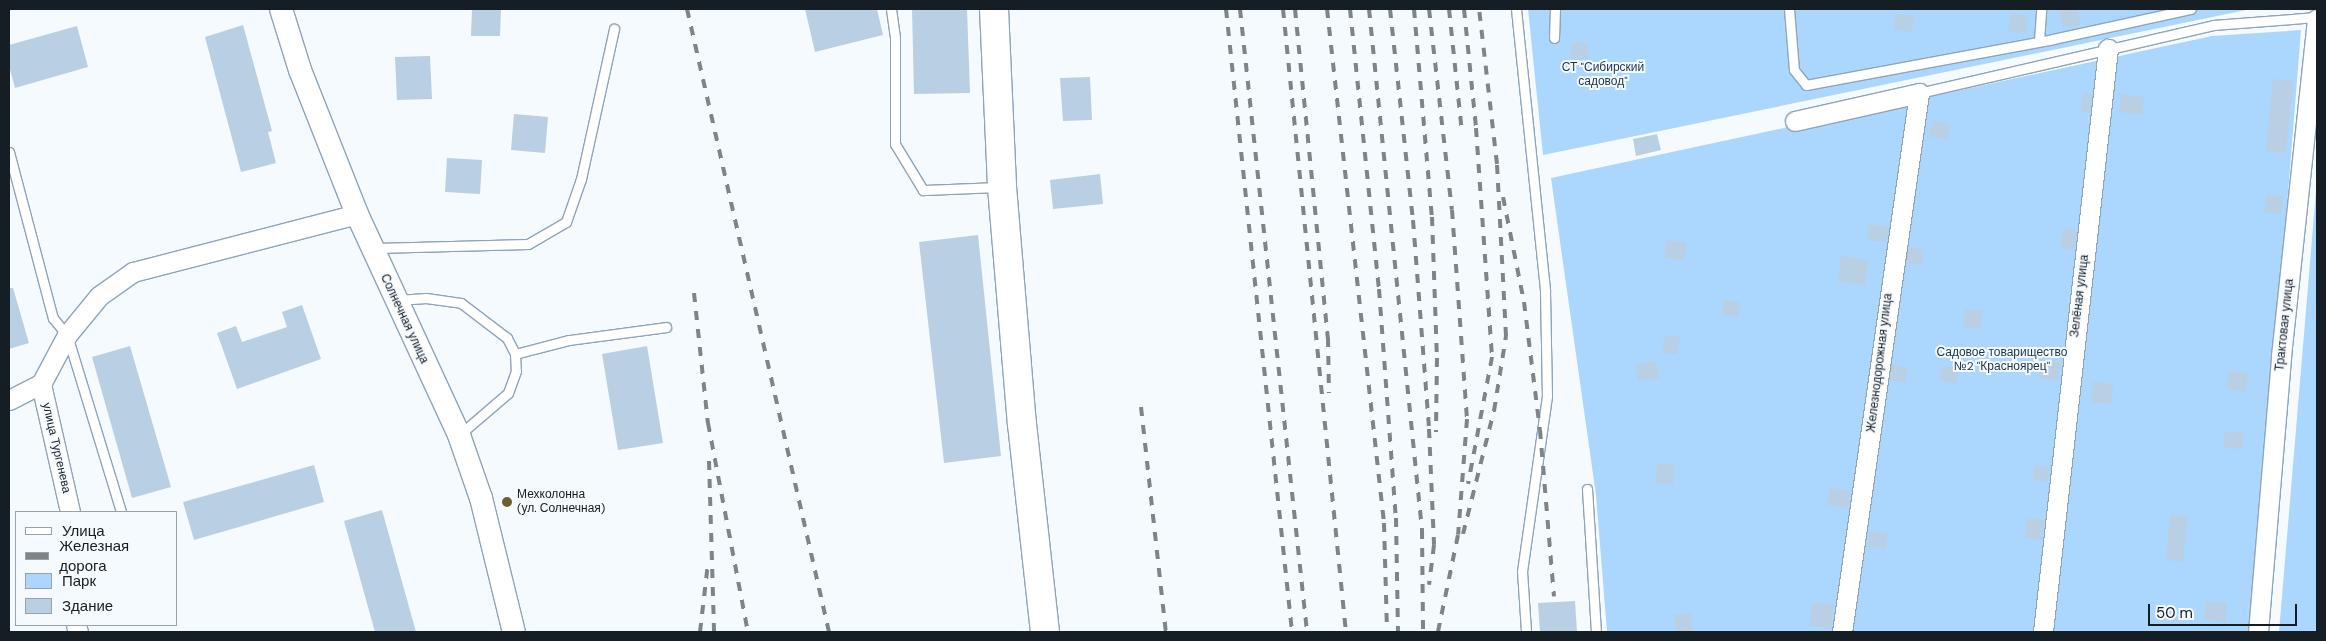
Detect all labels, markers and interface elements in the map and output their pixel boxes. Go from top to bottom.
park label: СТ "Сибирский садовод" [1562,61,1644,89]
street label: Зелёная улица [2068,254,2092,338]
street label: Солнечная улица [377,272,431,366]
street label: Трактовая улица [2273,278,2297,372]
street label: Железнодорожная улица [1864,293,1896,433]
park label: Садовое товарищество №2 "Красноярец" [1936,346,2068,374]
street label: улица Тургенева [39,401,73,495]
place label: Мехколонна (ул. Солнечная) [517,488,605,516]
marker: Мехколонна (ул. Солнечная) [501,496,513,508]
legend [15,511,178,626]
text: Улица [62,521,105,541]
text: Железная дорога [59,536,129,576]
text: Парк [62,571,96,591]
scale bar [2151,594,2300,626]
text: Здание [62,596,113,616]
text: 50 m [2156,603,2193,623]

